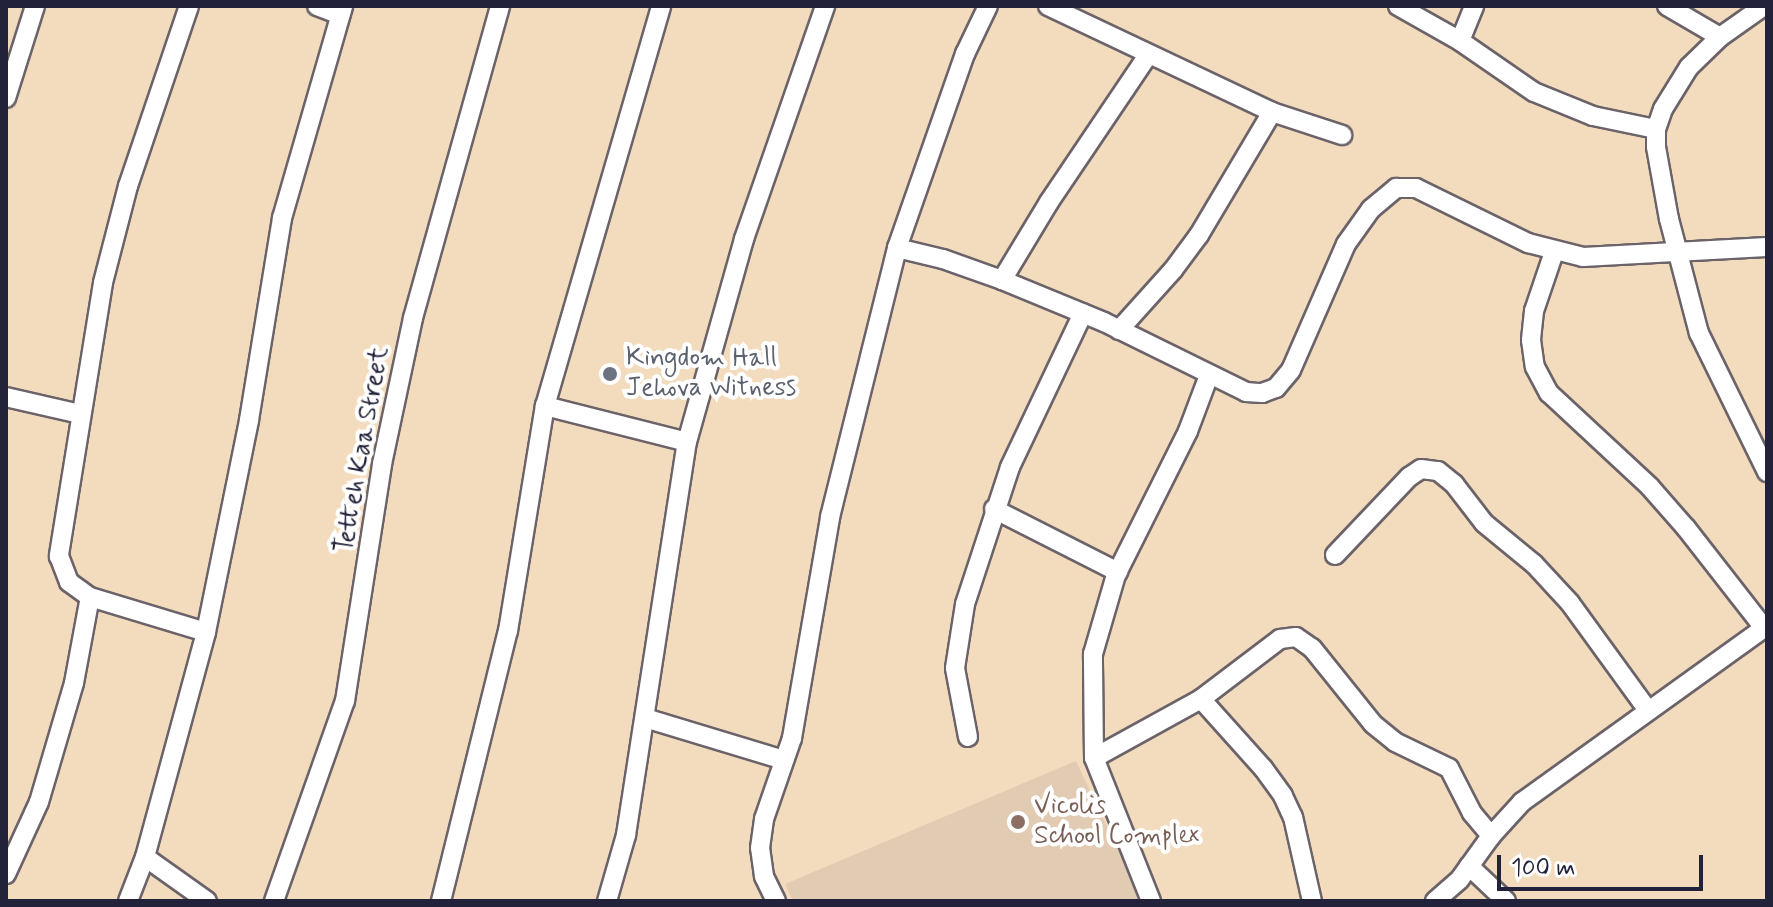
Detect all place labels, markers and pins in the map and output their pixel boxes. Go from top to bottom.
place label: Kingdom Hall Jehova Witness [626,343,804,404]
marker: Kingdom Hall Jehova Witness [601,365,619,383]
place label: Vicolis School Complex [1034,791,1200,852]
marker: Vicolis School Complex [1009,813,1027,831]

